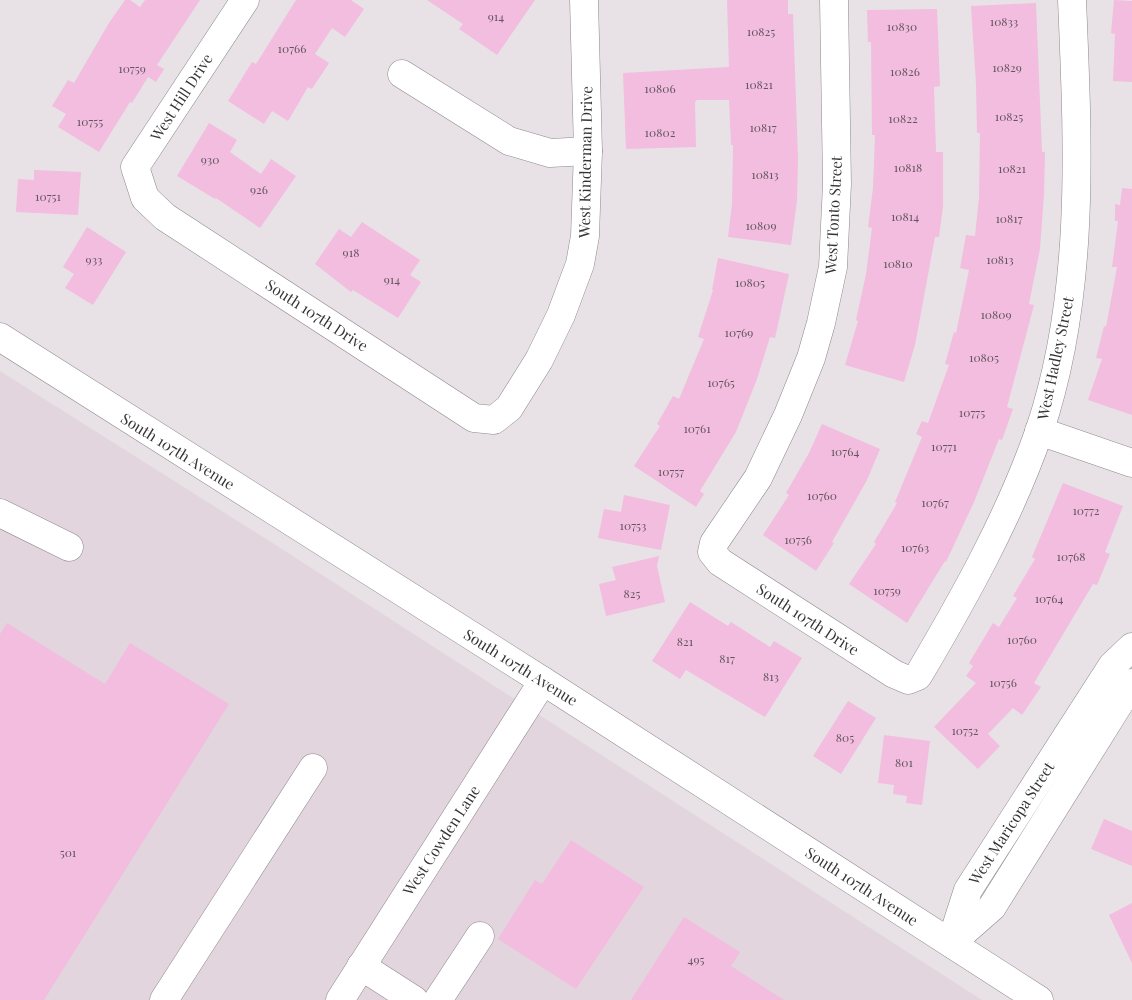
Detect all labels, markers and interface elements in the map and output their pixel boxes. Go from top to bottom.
house number: 914 [488,8,504,24]
house number: 10833 [990,13,1018,29]
house number: 10830 [887,18,917,34]
house number: 10825 [747,23,775,39]
house number: 10766 [278,40,306,56]
street label: West Hill Drive [145,49,217,145]
house number: 10829 [992,59,1022,75]
house number: 10759 [118,60,146,76]
house number: 10826 [890,63,920,79]
house number: 10821 [745,76,774,92]
house number: 10806 [644,80,676,96]
street label: West Kinderman Drive [574,86,596,239]
house number: 10825 [995,108,1023,124]
house number: 10822 [888,110,918,126]
house number: 10755 [77,113,103,129]
house number: 10817 [749,119,777,135]
house number: 10802 [645,124,676,140]
house number: 930 [201,151,219,167]
street label: West Tonto Street [820,155,846,276]
house number: 10818 [894,159,922,175]
house number: 10821 [998,160,1027,176]
house number: 10813 [751,166,779,182]
house number: 926 [250,181,268,197]
house number: 10751 [35,188,62,204]
house number: 10814 [891,208,919,224]
house number: 10817 [995,210,1023,226]
house number: 10809 [745,217,777,233]
house number: 918 [343,244,359,260]
house number: 933 [86,251,102,267]
house number: 10813 [986,251,1014,267]
house number: 10810 [883,255,913,271]
house number: 914 [384,271,400,287]
street label: South 107th Drive [262,274,372,356]
house number: 10805 [735,274,765,290]
street label: West Hadley Street [1032,294,1078,423]
house number: 10809 [980,306,1012,322]
house number: 10769 [725,324,753,340]
house number: 10805 [969,349,999,365]
house number: 10765 [707,374,735,390]
house number: 10775 [959,404,985,420]
street label: South 107th Avenue [117,408,239,494]
house number: 10761 [683,420,711,436]
house number: 10771 [931,438,957,454]
house number: 10764 [831,443,859,459]
house number: 10757 [658,463,684,479]
house number: 10760 [807,487,837,503]
house number: 10767 [921,494,949,510]
house number: 10772 [1072,502,1100,518]
house number: 10753 [620,517,646,533]
house number: 10756 [784,531,812,547]
house number: 10763 [901,539,929,555]
house number: 10768 [1057,548,1085,564]
street label: South 107th Drive [753,578,863,660]
house number: 10759 [873,582,901,598]
house number: 825 [624,585,641,601]
house number: 10764 [1035,590,1063,606]
street label: South 107th Avenue [460,624,582,710]
house number: 10760 [1007,631,1037,647]
house number: 821 [677,633,694,649]
house number: 817 [719,650,735,666]
house number: 813 [763,668,779,684]
house number: 10756 [989,674,1017,690]
house number: 10752 [951,722,979,738]
house number: 805 [836,729,854,745]
house number: 801 [895,754,913,770]
street label: West Maricopa Street [963,757,1059,889]
street label: West Cowden Lane [397,781,484,900]
street label: South 107th Avenue [802,842,922,930]
house number: 501 [60,844,77,860]
house number: 495 [687,951,705,967]

